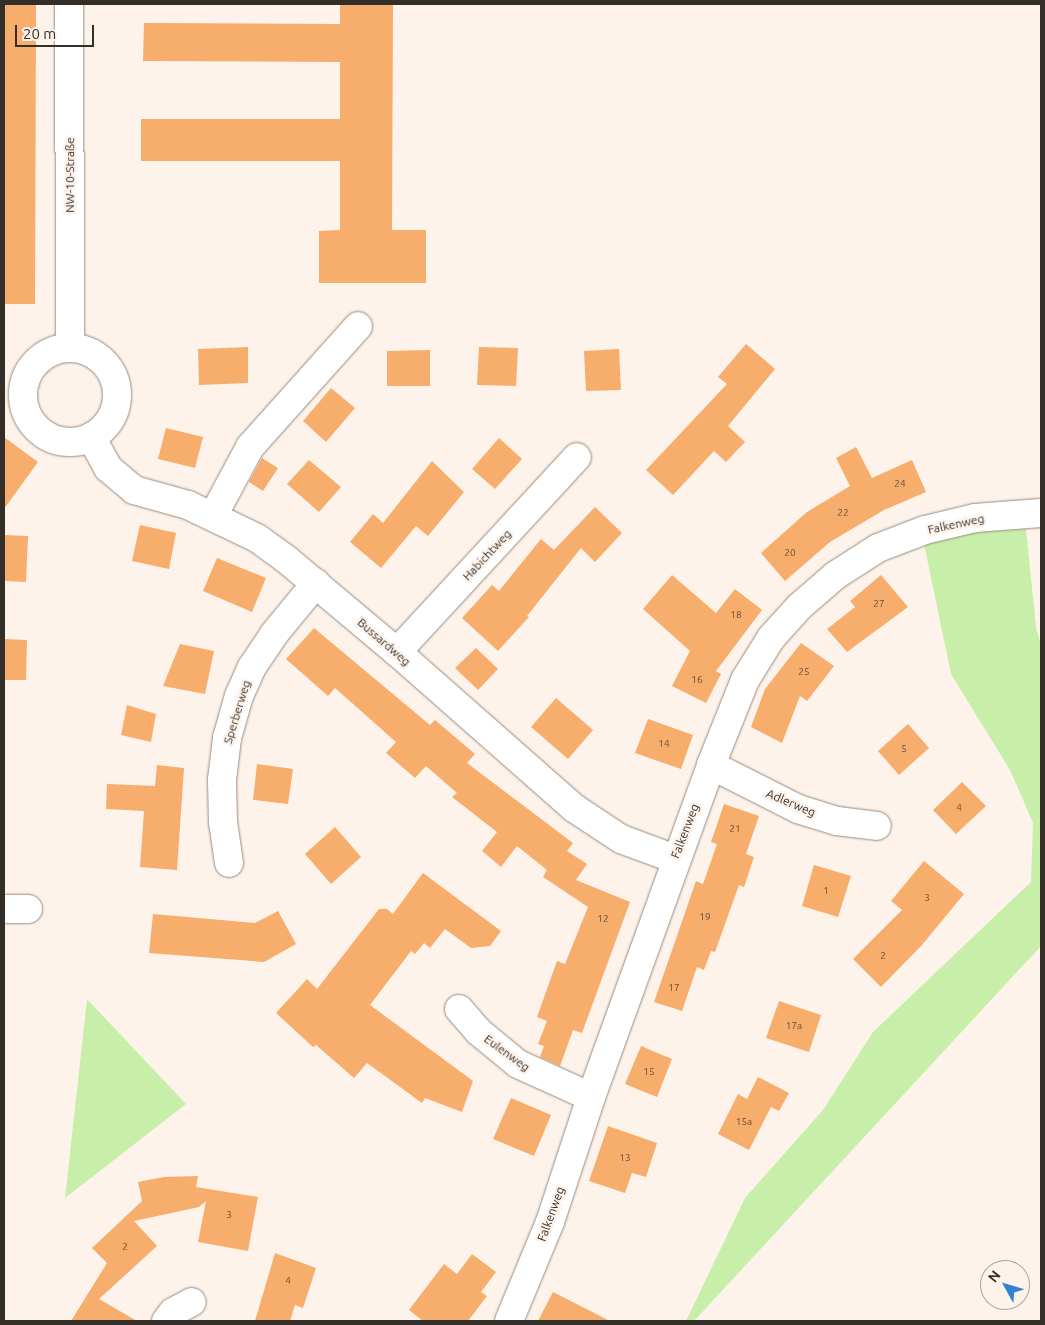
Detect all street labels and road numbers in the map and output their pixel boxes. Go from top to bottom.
street label: NW-10-Straße [63,137,77,213]
street label: Falkenweg [926,511,986,537]
street label: Habichtweg [460,527,514,583]
street label: Bussardweg [355,615,413,669]
street label: Sperberweg [221,678,253,746]
street label: Adlerweg [764,786,818,820]
street label: Falkenweg [668,802,702,860]
street label: Eulenweg [481,1032,533,1074]
street label: Falkenweg [534,1185,568,1243]

